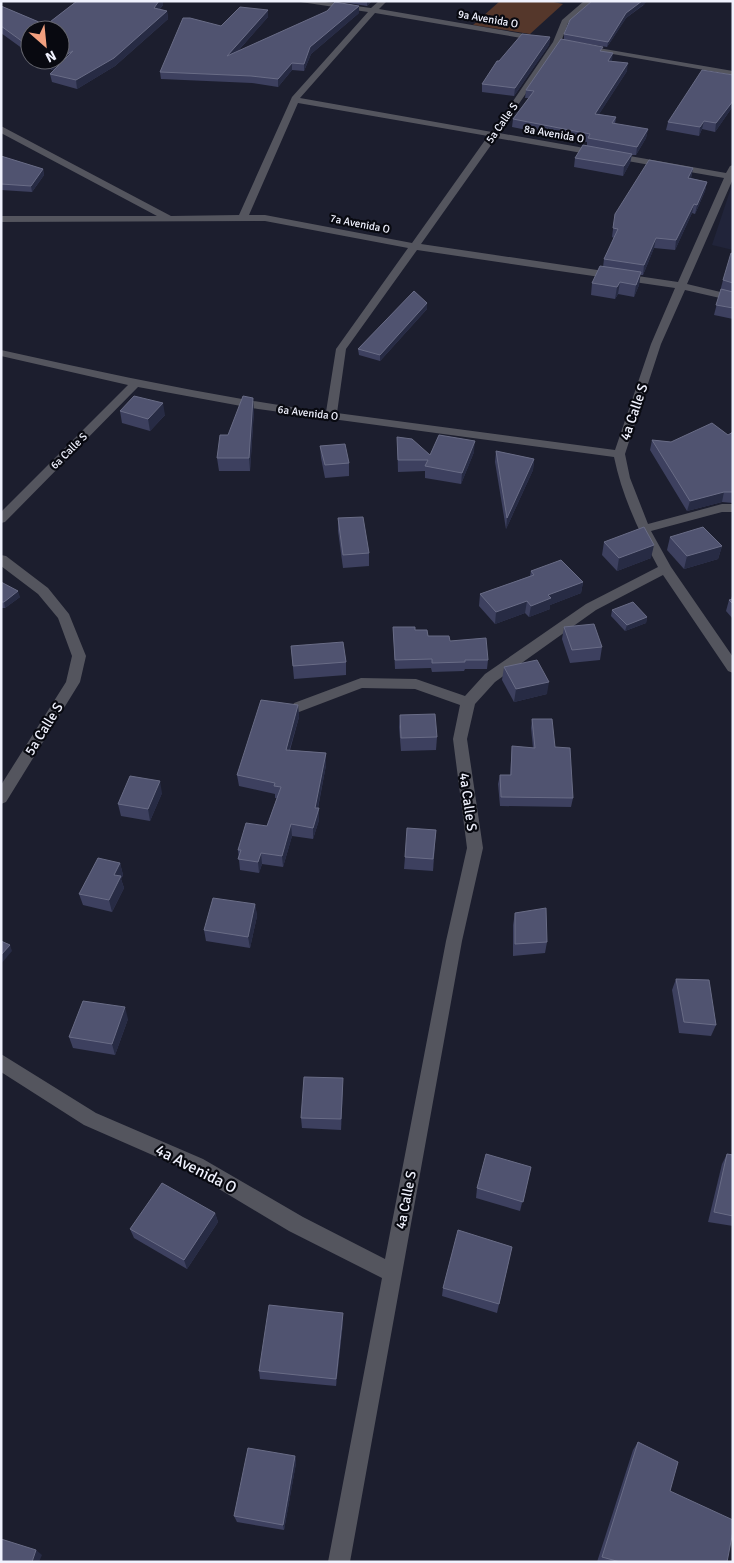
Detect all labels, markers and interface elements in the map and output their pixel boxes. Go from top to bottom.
street label: 9a Avenida O [457,7,519,31]
north arrow [20,20,70,70]
text: N [42,46,59,66]
street label: 5a Calle S [483,100,521,146]
street label: 8a Avenida O [523,122,585,146]
street label: 7a Avenida O [329,212,391,236]
street label: 4a Calle S [616,381,652,443]
street label: 6a Avenida O [277,403,339,423]
street label: 6a Calle S [48,430,90,472]
street label: 5a Calle S [21,699,67,759]
street label: 4a Calle S [455,772,481,833]
street label: 4a Avenida O [152,1140,240,1198]
street label: 4a Calle S [392,1169,420,1231]

